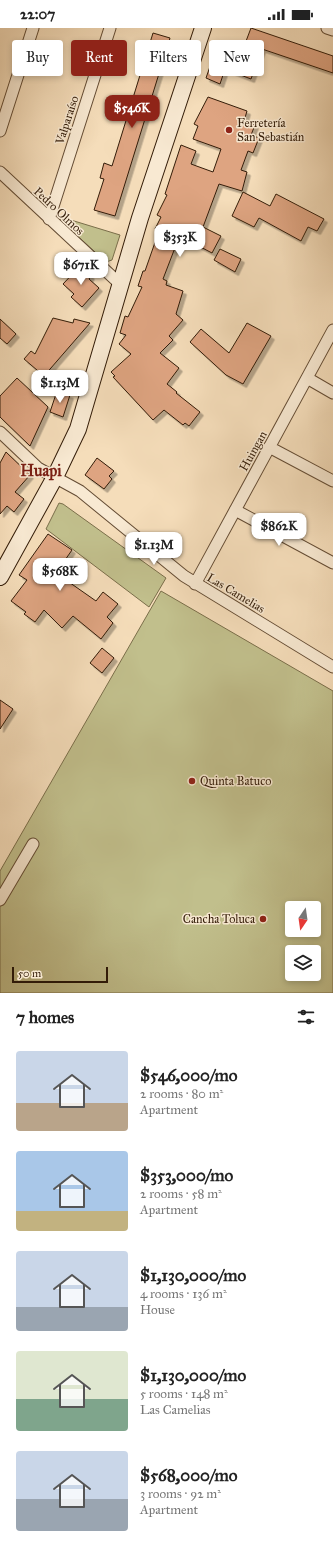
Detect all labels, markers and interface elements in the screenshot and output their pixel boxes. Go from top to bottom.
text: 22:07 [20,5,55,23]
chip: Buy [12,40,63,76]
chip: Rent [71,40,127,76]
chip: Filters [135,40,201,76]
chip: New [209,40,264,76]
street label: Valparaíso [52,94,81,147]
pin: $546K [104,95,160,129]
text: $546K [114,100,150,116]
place label: Ferretería San Sebastián [237,116,305,144]
marker: Ferretería San Sebastián [224,125,234,135]
street label: Pedro Olmos [31,184,87,238]
pin: $353K [152,224,208,258]
text: $353K [163,229,197,245]
pin: $671K [53,252,109,286]
text: $671K [63,257,99,273]
pin: $1.13M [27,370,93,404]
text: $1.13M [40,375,80,391]
street label: Huingan [236,428,271,474]
district label: Huapi [20,461,62,481]
pin: $862K [251,513,307,547]
text: $862K [260,518,298,534]
pin: $1.13M [121,532,187,566]
text: $1.13M [134,537,174,553]
pin: $568K [32,558,88,592]
text: $568K [42,563,78,579]
street label: Las Camelias [204,570,268,616]
place label: Quinta Batuco [200,774,271,788]
marker: Quinta Batuco [187,776,197,786]
north arrow [285,901,321,937]
map controls [285,901,321,981]
place label: Cancha Toluca [183,912,256,926]
marker: Cancha Toluca [258,914,268,924]
button: layers [285,945,321,981]
scale bar [12,965,108,984]
text: 50 m [18,967,41,980]
icon: filters [295,1006,317,1028]
text: 7 homes [16,1007,74,1028]
text: $546,000/mo [140,1065,237,1086]
icon: home [48,1067,96,1115]
text: 2 rooms · 80 m² [140,1086,223,1102]
text: Apartment [140,1102,198,1118]
text: $353,000/mo [140,1165,233,1186]
icon: home [48,1167,96,1215]
text: 2 rooms · 58 m² [140,1186,222,1202]
text: Apartment [140,1202,198,1218]
text: $1,130,000/mo [140,1265,246,1286]
icon: home [48,1267,96,1315]
text: 4 rooms · 136 m² [140,1286,227,1302]
text: House [140,1302,175,1318]
text: $1,130,000/mo [140,1365,246,1386]
icon: home [48,1367,96,1415]
text: 5 rooms · 148 m² [140,1386,228,1402]
text: Las Camelias [140,1402,211,1418]
text: $568,000/mo [140,1465,237,1486]
icon: home [48,1467,96,1515]
text: 3 rooms · 92 m² [140,1486,221,1502]
text: Apartment [140,1502,198,1518]

